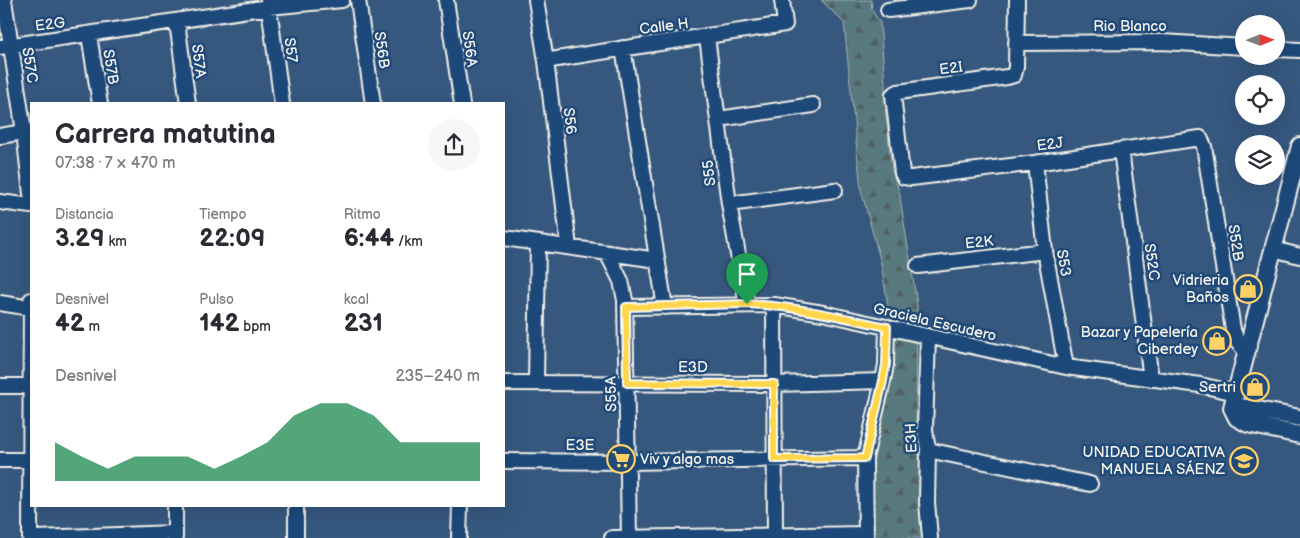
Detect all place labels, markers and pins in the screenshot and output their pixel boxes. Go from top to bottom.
pin [726,253,768,304]
place label: Vidrieria Baños [1172,271,1230,307]
shop icon: Vidrieria Baños [1233,274,1263,304]
place label: Bazar y Papelería Ciberdey [1080,323,1198,359]
shop icon: Bazar y Papelería Ciberdey [1202,326,1232,356]
shop icon: Sertri [1240,372,1270,402]
place label: Sertri [1199,378,1236,397]
place label: UNIDAD EDUCATIVA MANUELA SÁENZ [1082,443,1226,479]
supermarket icon: Viv y algo mas [606,444,636,474]
school or university icon: UNIDAD EDUCATIVA MANUELA SÁENZ [1229,446,1259,476]
place label: Viv y algo mas [640,450,735,469]

